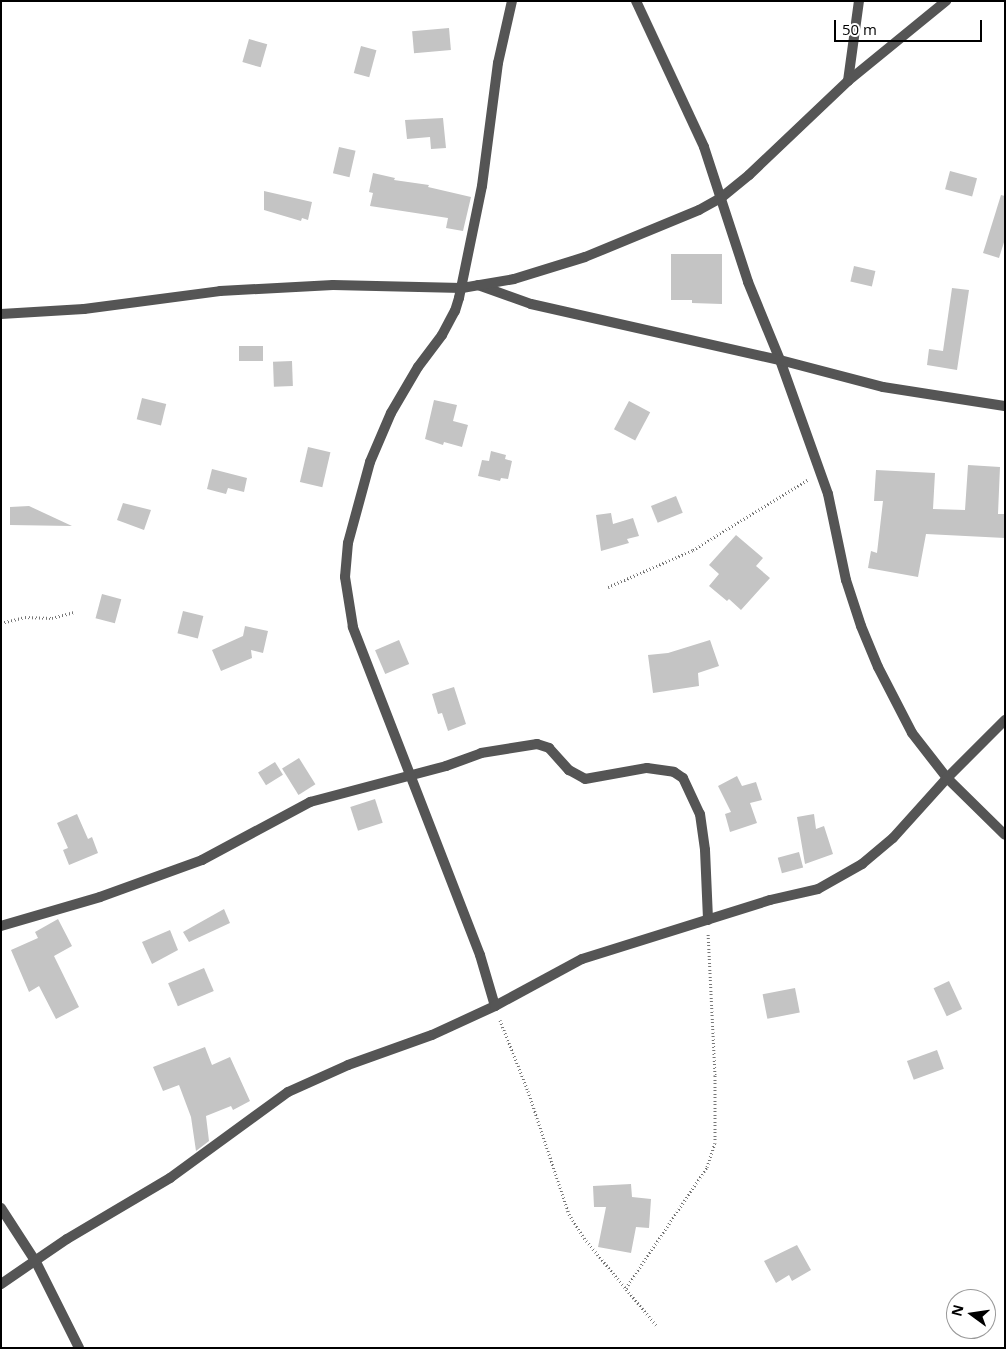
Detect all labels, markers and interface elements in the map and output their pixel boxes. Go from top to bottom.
scale bar [836,10,984,42]
text: 50 m [842,19,877,39]
north arrow [946,1289,996,1339]
text: N [946,1303,968,1318]

